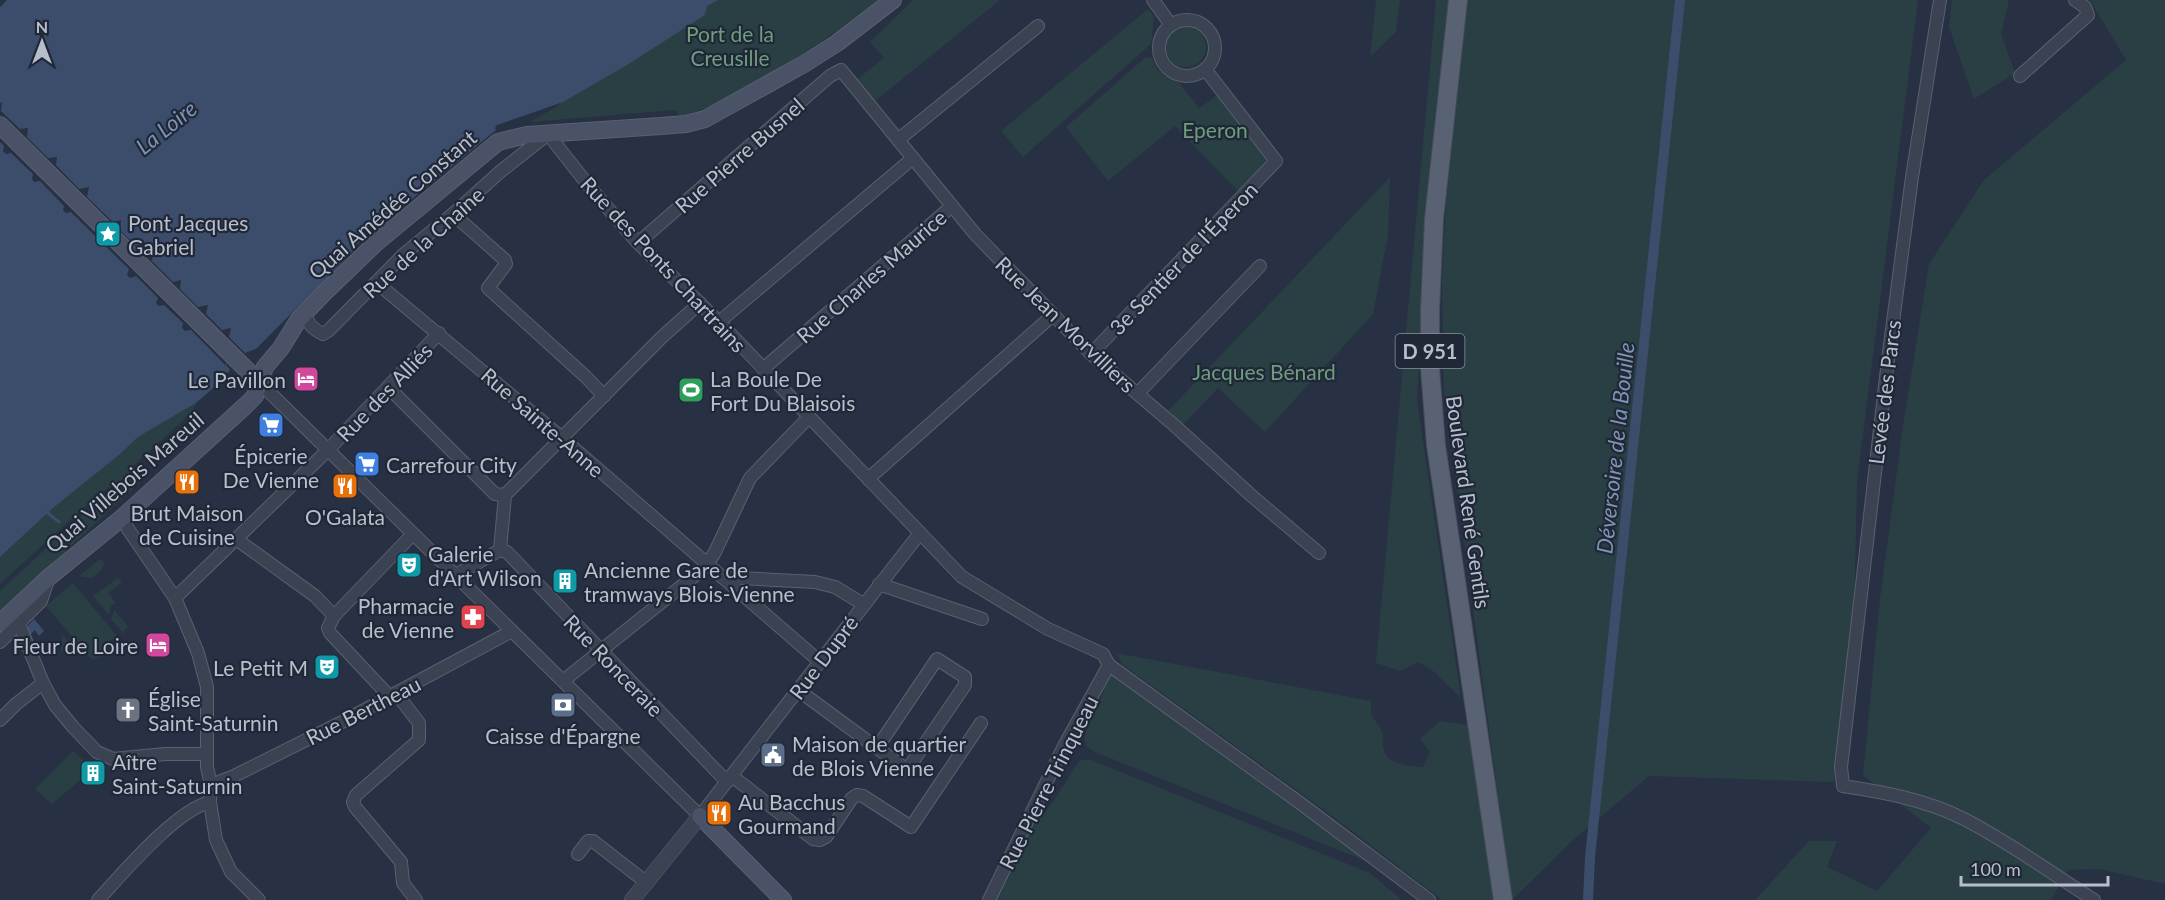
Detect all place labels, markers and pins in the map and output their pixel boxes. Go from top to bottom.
place label: Pont Jacques Gabriel [128,210,248,259]
place icon: Pont Jacques Gabriel [93,219,123,249]
hotel icon: Le Pavillon [291,364,321,394]
place label: La Boule De Fort Du Blaisois [710,366,855,415]
place label: Le Pavillon [188,367,286,392]
sports icon: La Boule De Fort Du Blaisois [676,375,706,405]
supermarket icon: Épicerie De Vienne [256,410,286,440]
place label: Épicerie De Vienne [223,443,319,492]
supermarket icon: Carrefour City [352,449,382,479]
place label: Carrefour City [386,452,517,477]
restaurant icon: Brut Maison de Cuisine [172,467,202,497]
restaurant icon: O'Galata [330,471,360,501]
place label: Brut Maison de Cuisine [131,500,243,549]
place label: O'Galata [305,504,385,529]
place label: Galerie d'Art Wilson [428,541,542,590]
theatre icon: Galerie d'Art Wilson [394,550,424,580]
place label: Ancienne Gare de tramways Blois-Vienne [584,557,795,606]
building icon: Ancienne Gare de tramways Blois-Vienne [550,566,580,596]
place label: Pharmacie de Vienne [358,593,454,642]
pharmacy icon: Pharmacie de Vienne [458,602,488,632]
hotel icon: Fleur de Loire [143,630,173,660]
place label: Fleur de Loire [12,633,138,658]
theatre icon: Le Petit M [312,652,342,682]
place label: Le Petit M [213,655,308,680]
place label: Église Saint-Saturnin [148,686,279,735]
bank icon: Caisse d'Épargne [548,690,578,720]
church icon: Église Saint-Saturnin [113,695,143,725]
place label: Caisse d'Épargne [485,723,641,748]
place label: Maison de quartier de Blois Vienne [792,731,967,780]
public building icon: Maison de quartier de Blois Vienne [758,740,788,770]
place label: Aître Saint-Saturnin [112,749,243,798]
building icon: Aître Saint-Saturnin [78,758,108,788]
place label: Au Bacchus Gourmand [738,789,845,838]
restaurant icon: Au Bacchus Gourmand [704,798,734,828]

